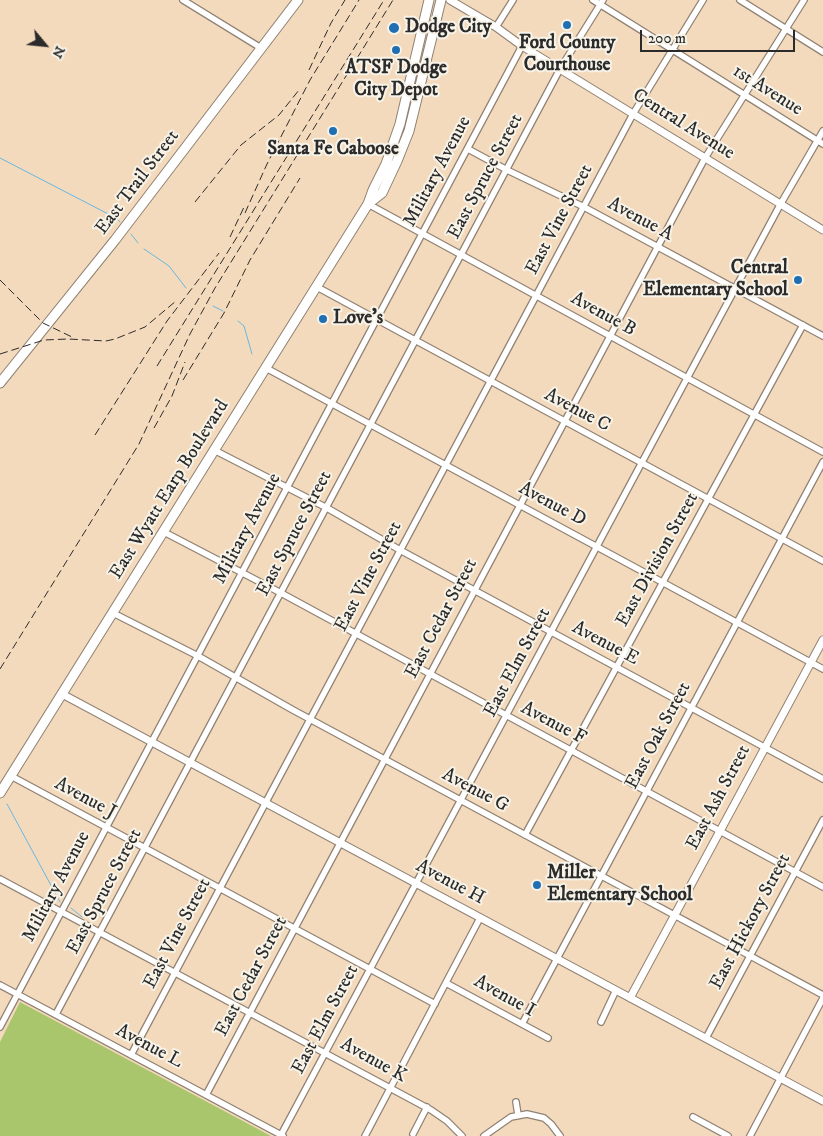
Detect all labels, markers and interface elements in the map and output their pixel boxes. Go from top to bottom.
place label: Dodge City [405,17,492,39]
marker: Ford County Courthouse [561,19,573,31]
north arrow [20,20,70,70]
scale bar [643,20,798,52]
marker: Dodge City [387,21,401,35]
text: 200 m [648,29,686,48]
place label: Ford County Courthouse [519,33,615,77]
text: N [48,43,69,61]
marker: ATSF Dodge City Depot [390,44,402,56]
place label: ATSF Dodge City Depot [345,58,447,102]
street label: 1st Avenue [728,61,806,121]
street label: Central Avenue [628,85,738,165]
street label: East Spruce Street [443,110,529,244]
street label: Military Avenue [399,113,477,231]
marker: Santa Fe Caboose [327,125,339,137]
street label: East Trail Street [91,126,185,240]
place label: Santa Fe Caboose [267,139,399,161]
street label: East Vine Street [521,161,599,279]
street label: Avenue A [603,193,677,247]
place label: Central Elementary School [643,258,788,302]
marker: Central Elementary School [792,274,804,286]
street label: Avenue B [566,288,640,342]
place label: Love's [333,308,383,330]
marker: Love's [317,313,329,325]
street label: Avenue C [540,384,614,438]
street label: East Wyatt Earp Boulevard [105,396,235,584]
street label: East Spruce Street [252,467,338,601]
street label: Military Avenue [209,470,287,588]
street label: Avenue D [514,478,590,532]
street label: East Division Street [612,489,704,631]
street label: East Vine Street [330,518,408,636]
street label: East Cedar Street [401,555,483,683]
street label: East Elm Street [480,604,556,722]
street label: Avenue E [568,617,642,671]
street label: East Oak Street [621,679,697,793]
street label: Avenue F [517,697,589,751]
street label: East Ash Street [682,742,756,854]
street label: Avenue G [438,764,512,818]
street label: Avenue J [50,773,120,825]
street label: East Spruce Street [62,825,148,959]
street label: Military Avenue [18,828,96,946]
street label: East Hickory Street [706,850,796,994]
street label: Avenue H [412,855,488,911]
place label: Miller Elementary School [547,863,692,907]
street label: East Vine Street [139,875,217,993]
marker: Miller Elementary School [531,879,543,891]
street label: East Cedar Street [211,913,293,1041]
street label: East Elm Street [288,961,364,1079]
street label: Avenue I [469,971,539,1023]
street label: Avenue L [112,1020,186,1074]
street label: Avenue K [336,1034,410,1088]

